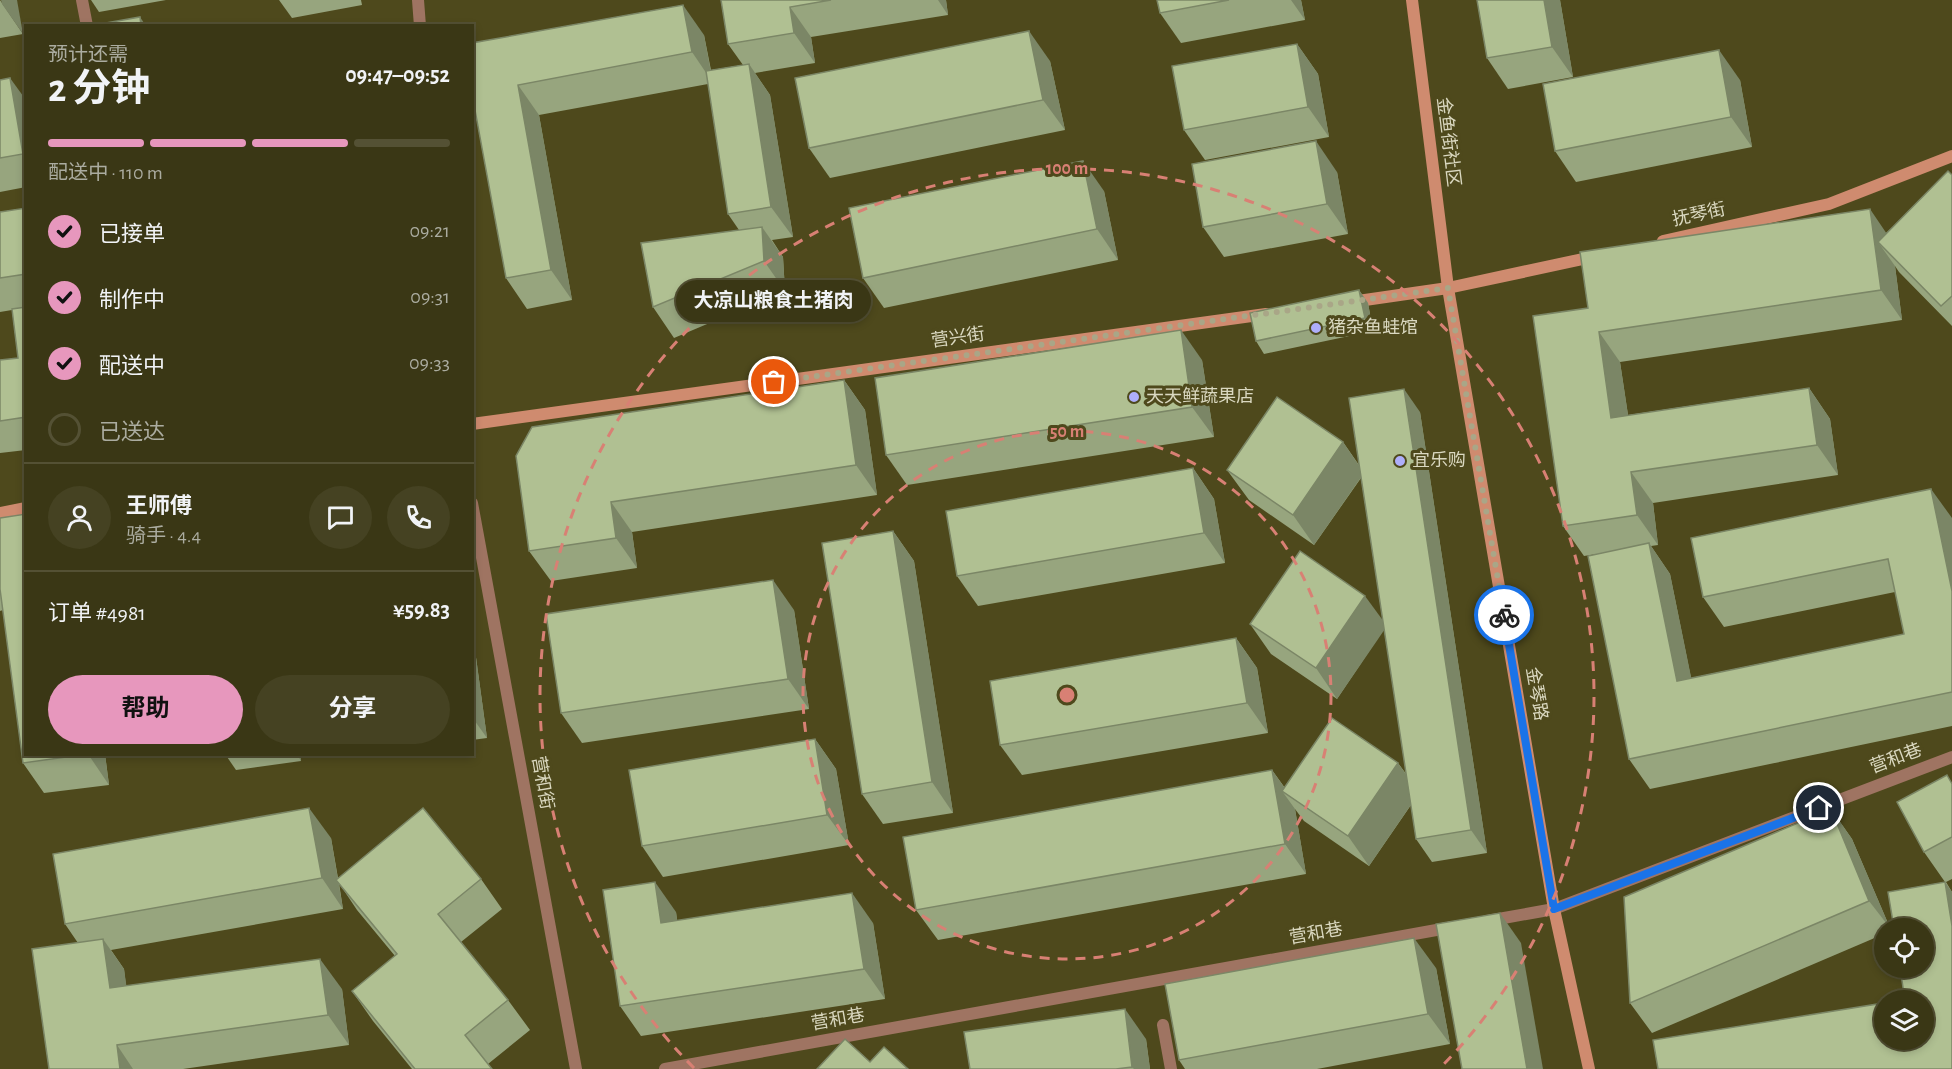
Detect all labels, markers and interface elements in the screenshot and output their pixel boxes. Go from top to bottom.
text: 预计还需 [48,45,128,65]
text: 09:47–09:52 [345,64,450,86]
text: 2 分钟 [48,70,150,109]
street label: 金鱼街社区 [1434,96,1464,188]
text: 100 m [1046,160,1088,178]
text: 配送中 · 110 m [48,163,163,183]
street label: 抚琴街 [1670,199,1727,229]
icon: check [48,215,81,248]
text: 09:21 [409,221,450,241]
text: 已接单 [99,223,165,245]
callout: 大凉山粮食土猪肉 [676,280,872,322]
icon: check [48,281,81,314]
text: 09:31 [410,287,450,307]
text: 制作中 [99,289,165,311]
text: 大凉山粮食土猪肉 [694,291,854,311]
place label: 猪杂鱼蛙馆 [1328,317,1418,337]
marker: 猪杂鱼蛙馆 [1309,321,1323,335]
street label: 营兴街 [930,323,986,351]
icon: check [48,347,81,380]
text: 09:33 [409,353,450,373]
text: 配送中 [99,355,165,377]
pin [748,356,799,407]
icon: bag [757,365,790,398]
place label: 天天鲜蔬果店 [1146,386,1254,406]
marker: 天天鲜蔬果店 [1127,390,1141,404]
text: 已送达 [99,421,165,443]
text: 50 m [1050,423,1084,441]
place label: 宜乐购 [1412,450,1466,470]
marker: 宜乐购 [1393,454,1407,468]
button: person [48,486,111,549]
button: chat [309,486,372,549]
button: phone [387,486,450,549]
text: 王师傅 [126,495,192,517]
text: 骑手 · 4.4 [126,526,201,546]
courier [1474,585,1534,645]
text: ¥59.83 [393,599,450,621]
icon: bike [1488,599,1521,632]
text: 订单 #4981 [48,602,146,624]
street label: 金琴路 [1522,666,1552,722]
button: 帮助 [48,675,243,744]
button: 分享 [255,675,450,744]
centre of rings [1057,685,1077,705]
street label: 营和巷 [1867,739,1924,777]
street label: 营和街 [528,755,558,811]
pin [1793,782,1844,833]
icon: home [1802,791,1835,824]
street label: 营和巷 [1288,918,1344,948]
map controls [1874,918,1934,1050]
button: locate [1874,918,1934,978]
button: layers [1874,990,1934,1050]
street label: 营和巷 [810,1004,866,1034]

